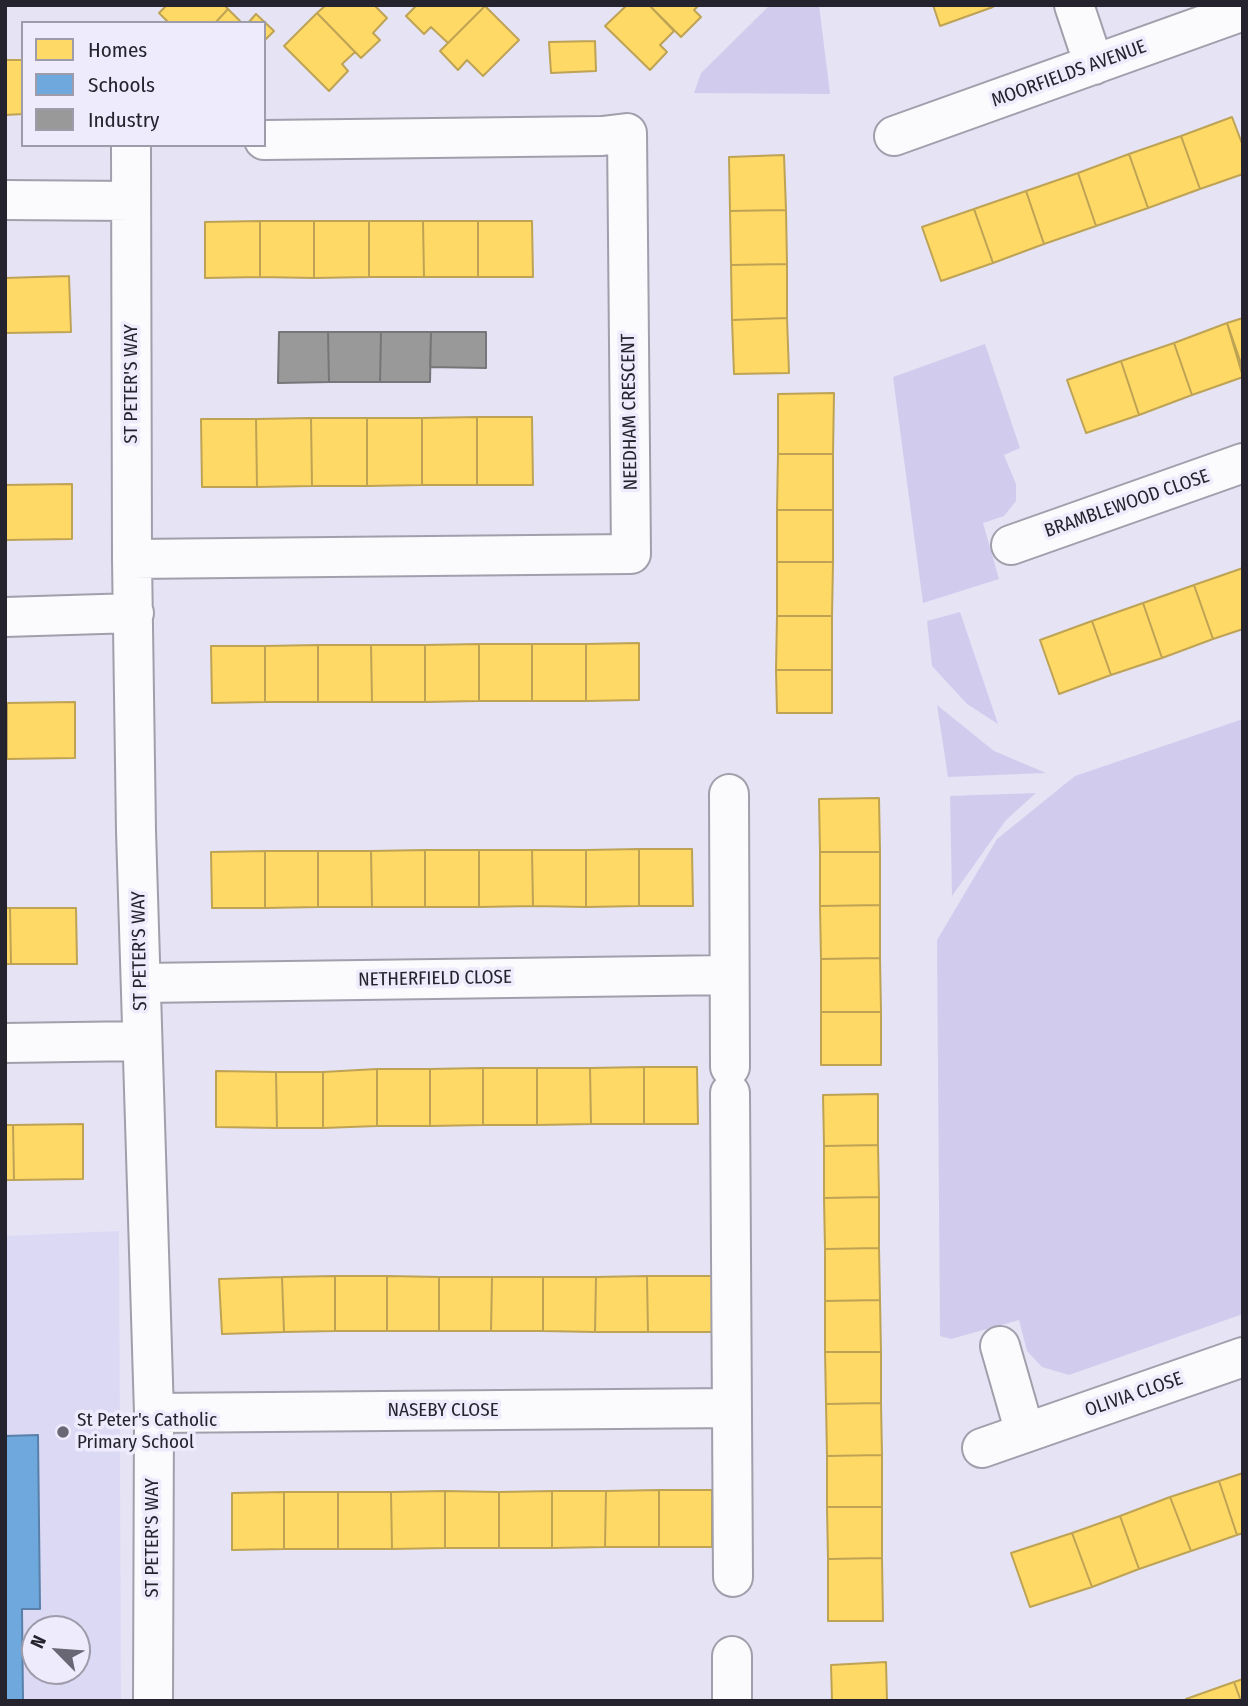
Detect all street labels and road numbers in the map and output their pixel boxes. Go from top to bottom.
street label: MOORFIELDS AVENUE [989,35,1149,113]
street label: ST PETER'S WAY [121,324,143,444]
street label: NEEDHAM CRESCENT [617,333,643,491]
street label: BRAMBLEWOOD CLOSE [1041,465,1213,543]
street label: ST PETER'S WAY [128,891,152,1011]
street label: NETHERFIELD CLOSE [358,966,512,992]
street label: OLIVIA CLOSE [1082,1368,1186,1422]
street label: NASEBY CLOSE [387,1400,499,1422]
street label: ST PETER'S WAY [142,1478,164,1598]

